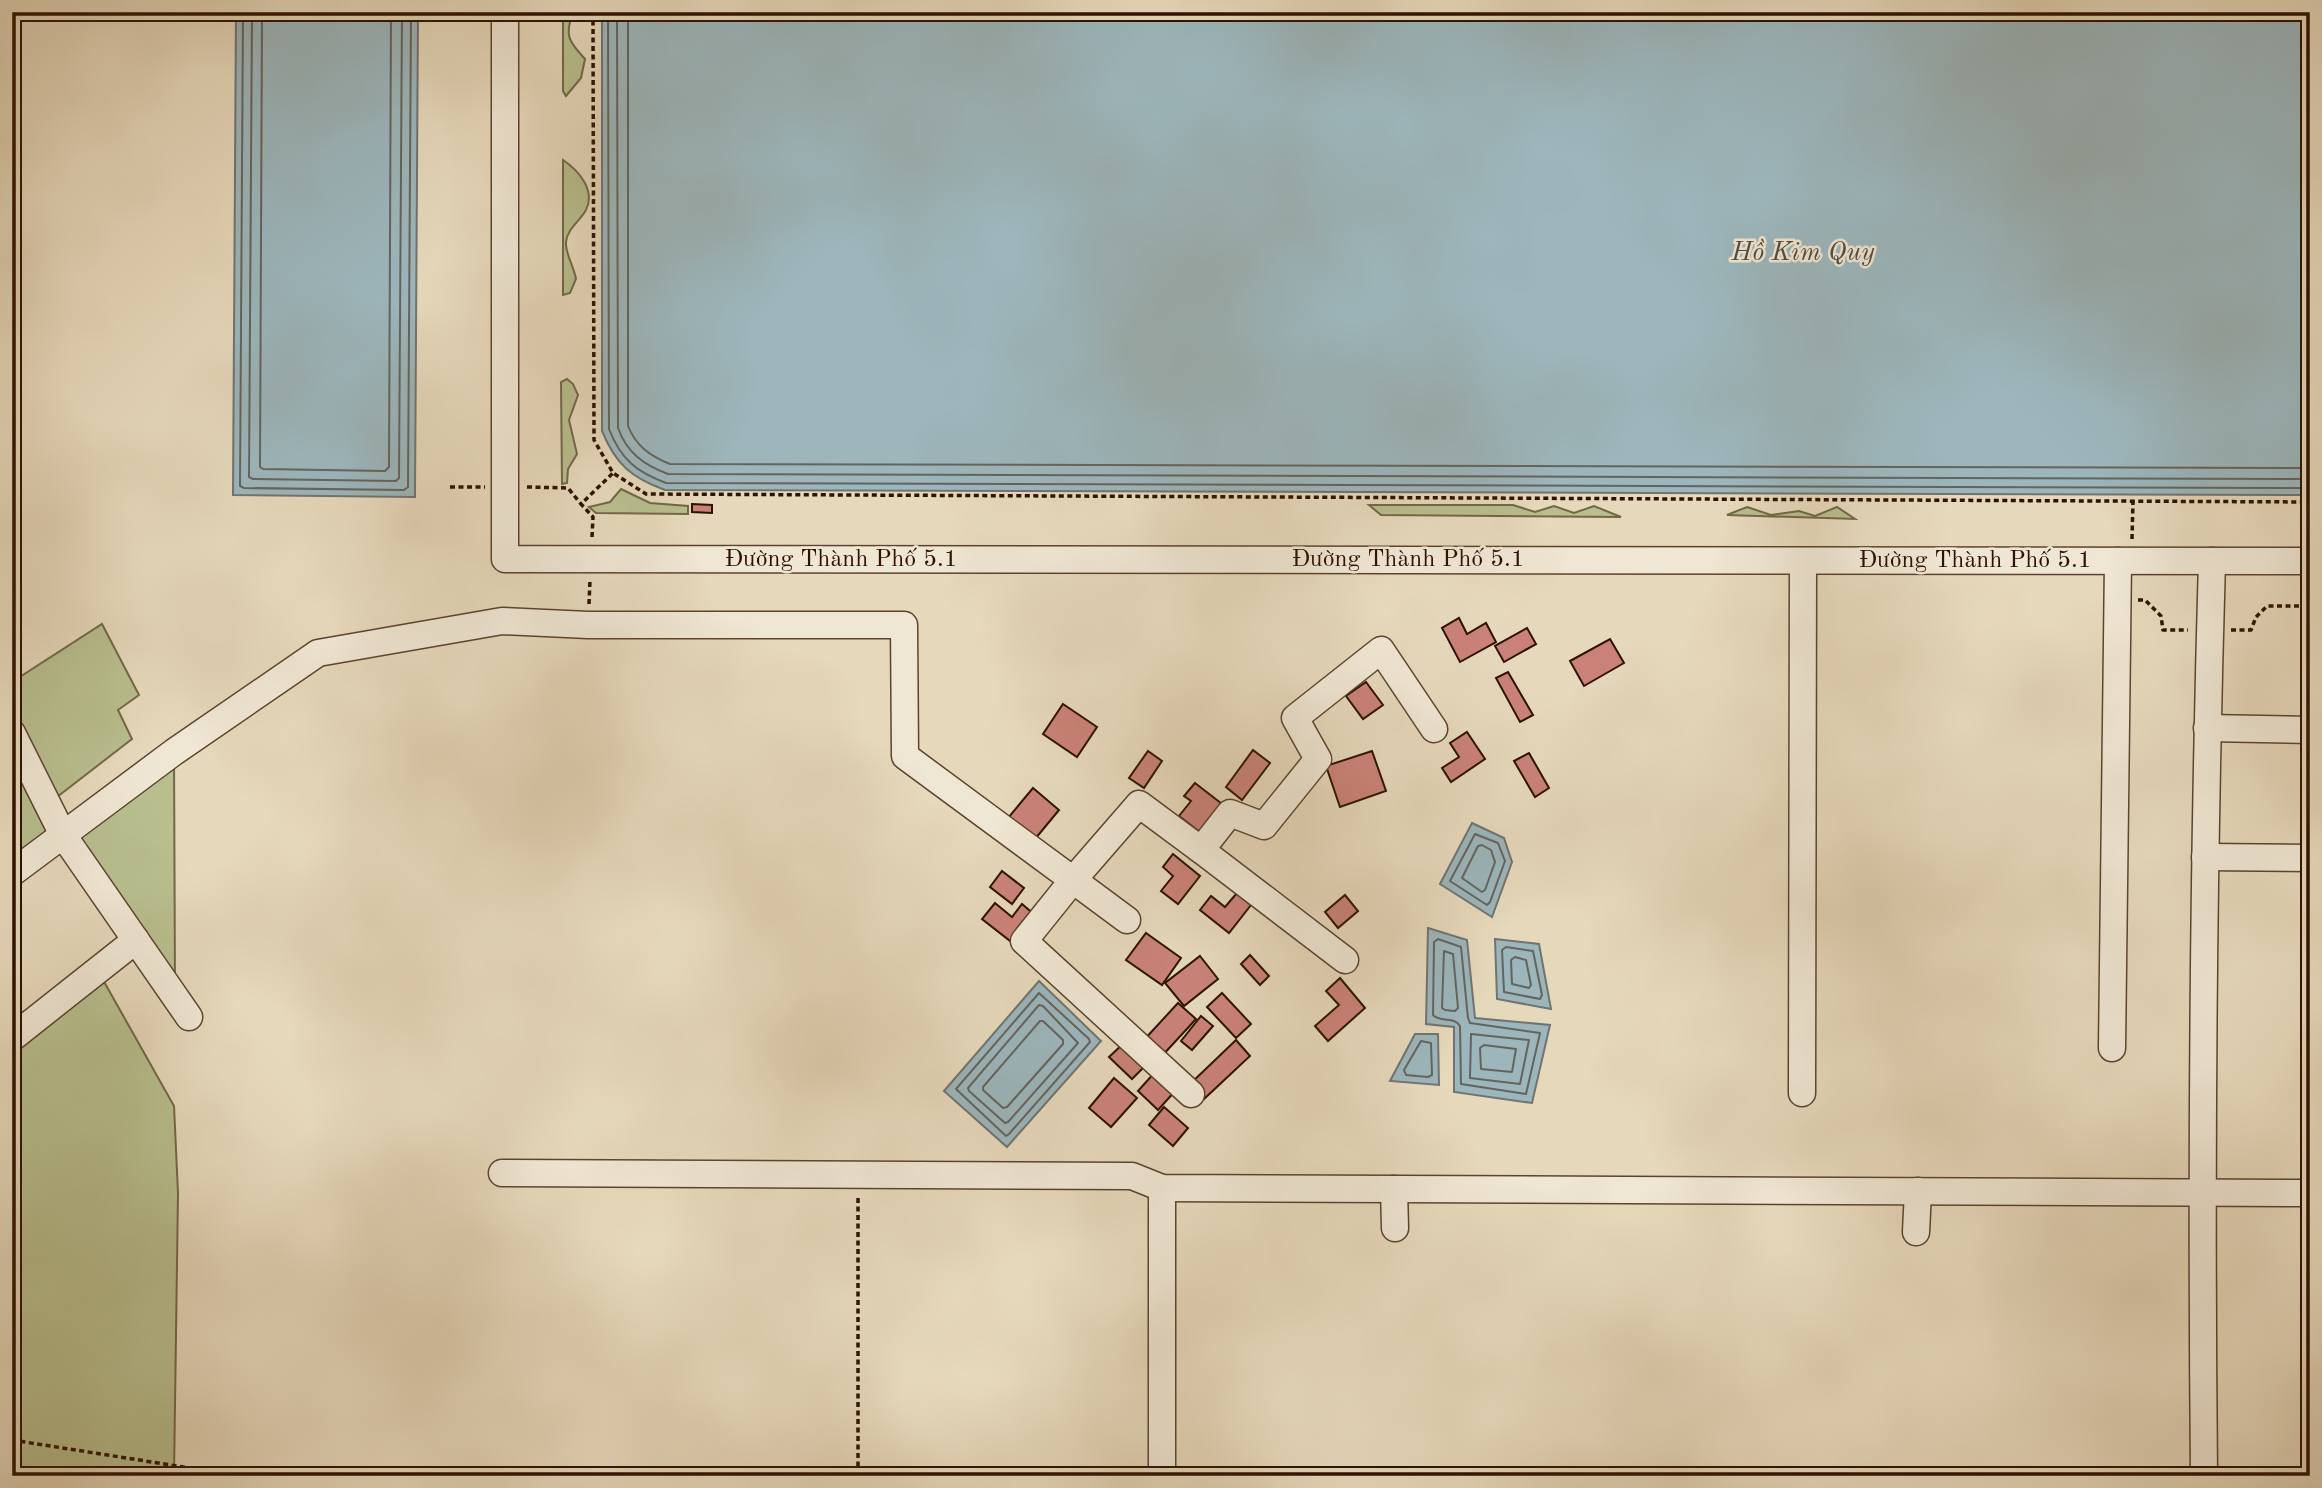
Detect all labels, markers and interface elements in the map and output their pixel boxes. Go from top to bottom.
water label: Hồ Kim Quy [1730,238,1875,266]
street label: Đường Thành Phố 5.1 [724,547,958,572]
street label: Đường Thành Phố 5.1 [1291,547,1525,572]
street label: Đường Thành Phố 5.1 [1858,548,2092,573]

